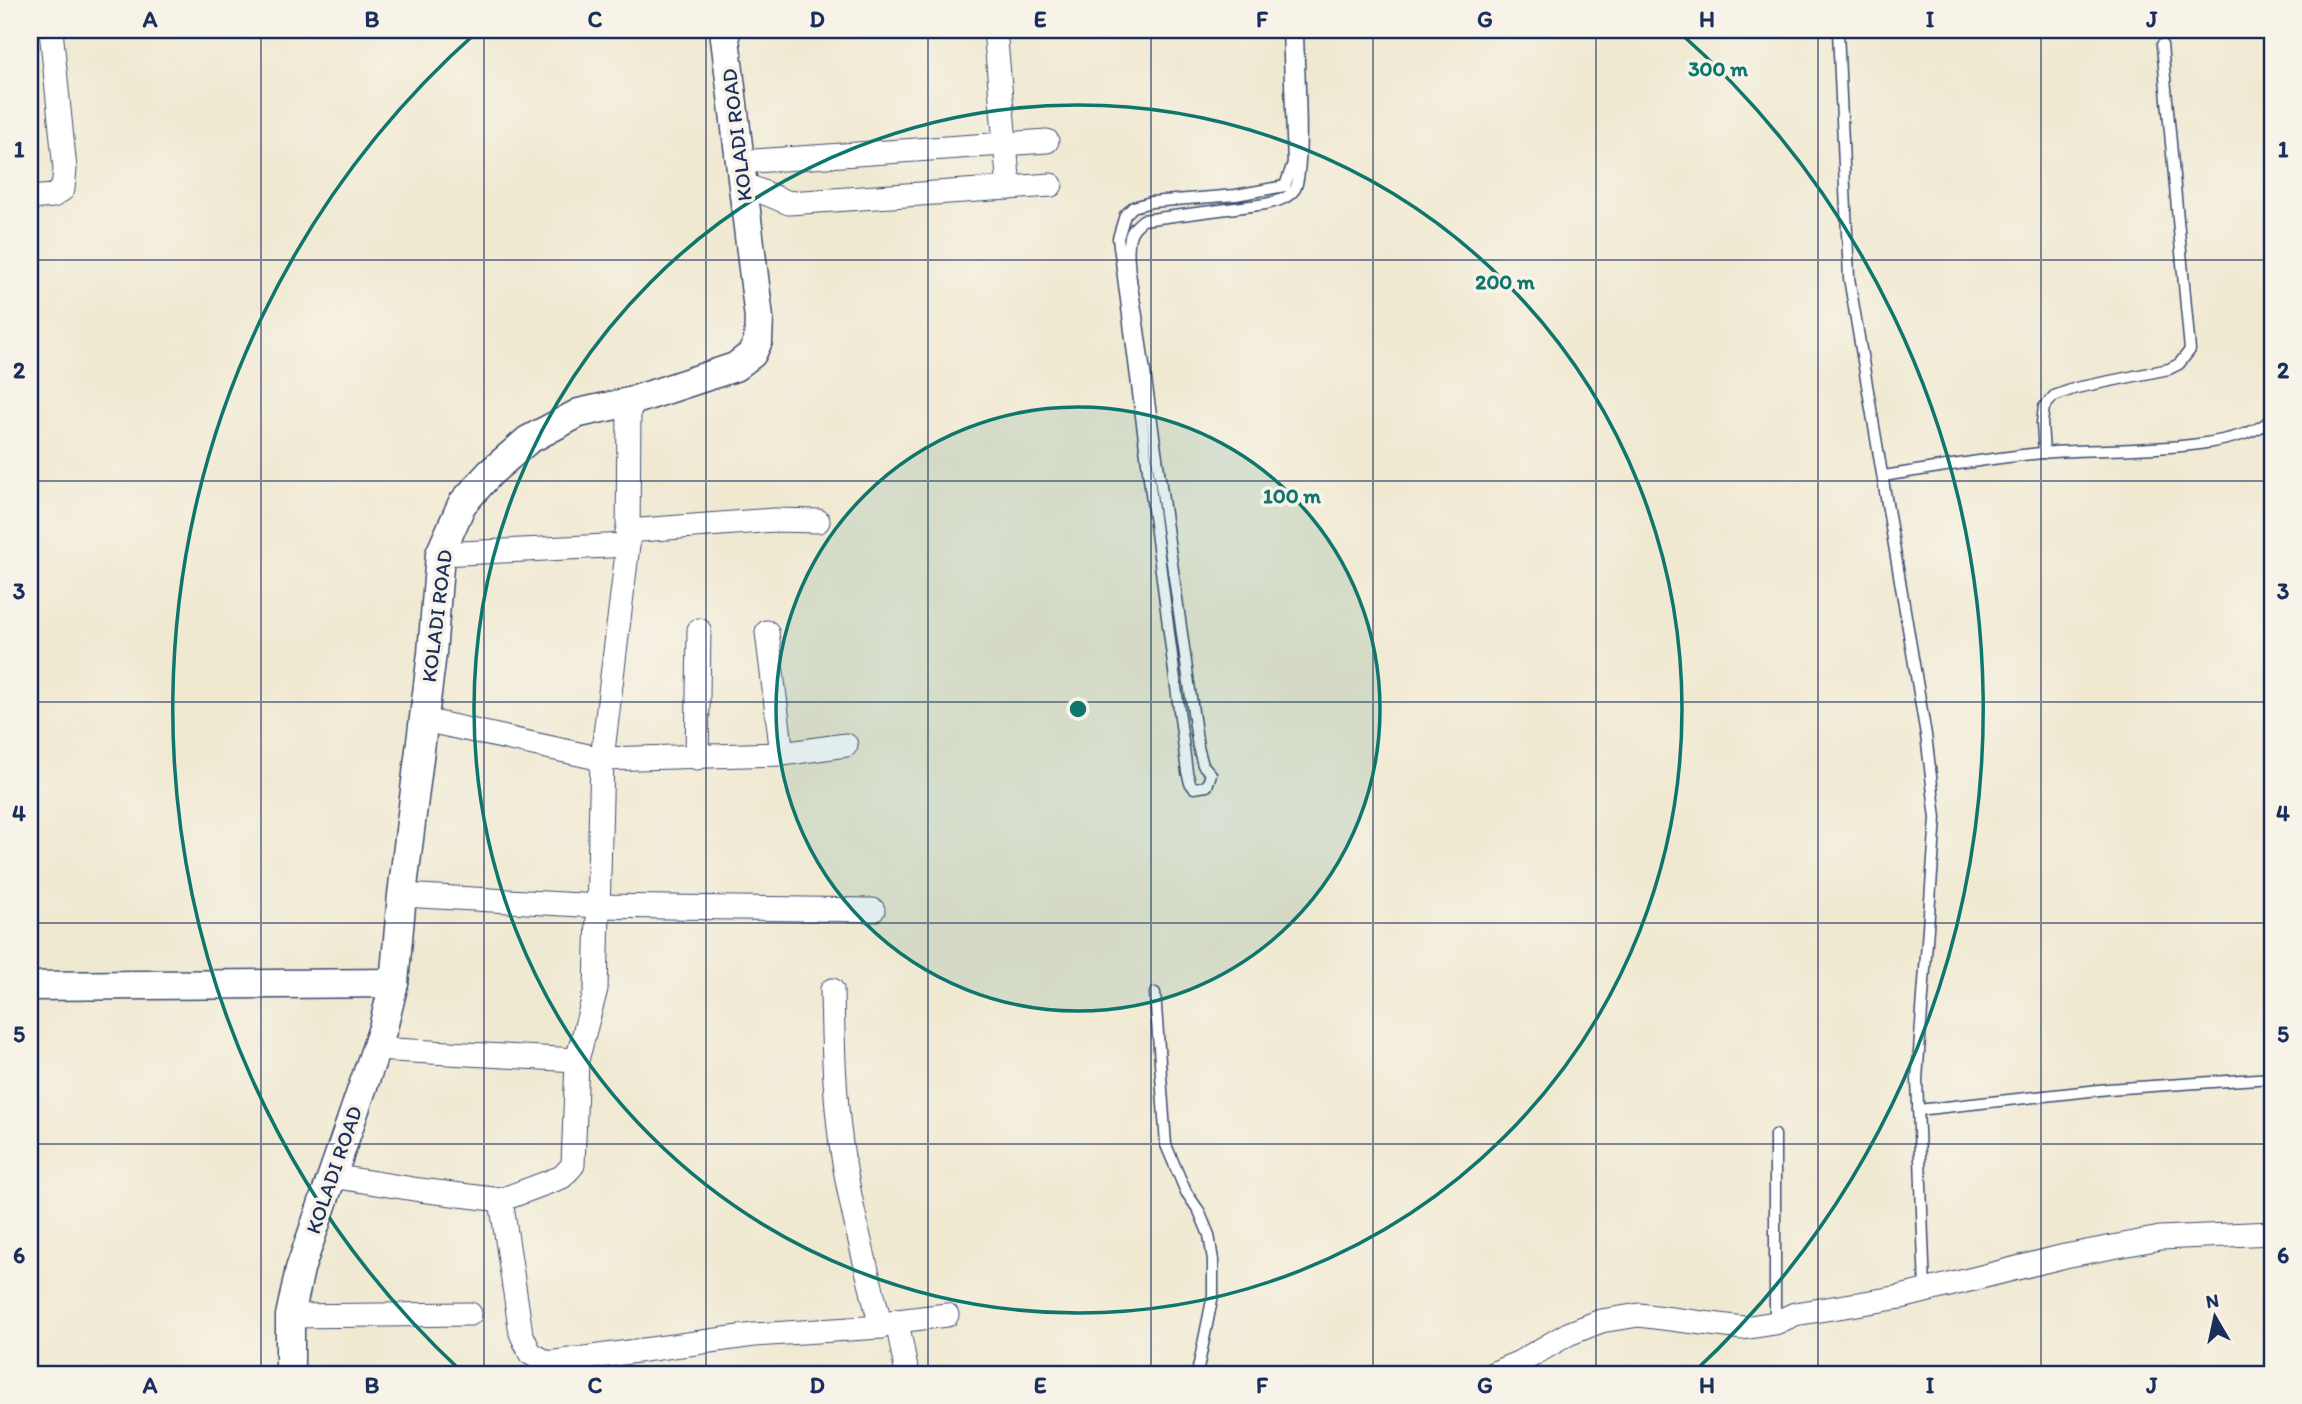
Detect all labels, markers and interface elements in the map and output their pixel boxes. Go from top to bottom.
text: A [142,5,158,33]
text: B [365,5,380,33]
text: C [588,5,603,33]
text: D [809,5,825,33]
text: E [1034,5,1047,33]
text: F [1256,5,1269,33]
text: G [1477,5,1493,33]
text: H [1699,5,1715,33]
text: I [1926,5,1935,33]
text: J [2145,5,2158,33]
text: 300 m [1688,56,1748,81]
street label: KOLADI ROAD [716,67,757,203]
text: 1 [14,135,25,163]
text: 1 [2278,135,2289,163]
text: 200 m [1475,269,1535,294]
text: 2 [13,356,26,384]
text: 2 [2277,356,2290,384]
text: 100 m [1263,483,1321,508]
street label: KOLADI ROAD [416,548,457,684]
text: 3 [13,577,26,605]
text: 3 [2277,577,2290,605]
centre of rings [1066,697,1090,721]
text: 4 [12,799,26,827]
text: 4 [2276,799,2290,827]
text: 5 [13,1020,25,1048]
text: 5 [2277,1020,2289,1048]
street label: KOLADI ROAD [300,1103,367,1237]
text: 6 [13,1241,25,1269]
text: 6 [2277,1241,2289,1269]
north arrow [2180,1282,2250,1352]
text: N [2204,1288,2221,1313]
text: A [142,1371,158,1399]
text: B [365,1371,380,1399]
text: C [588,1371,603,1399]
text: D [809,1371,825,1399]
text: E [1034,1371,1047,1399]
text: F [1256,1371,1269,1399]
text: G [1477,1371,1493,1399]
text: H [1699,1371,1715,1399]
text: I [1926,1371,1935,1399]
text: J [2145,1371,2158,1399]

